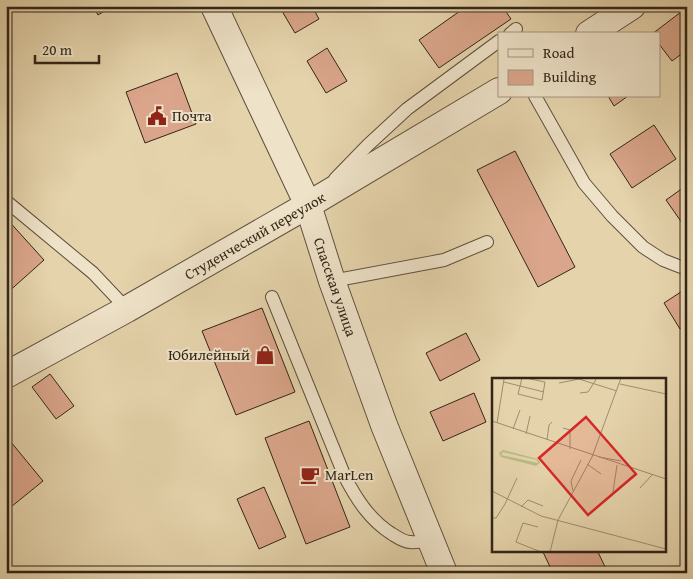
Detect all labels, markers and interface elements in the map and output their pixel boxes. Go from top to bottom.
scale bar [35,32,99,64]
legend [498,32,660,98]
text: 20 m [42,39,73,60]
text: Road [543,42,574,63]
text: Building [543,66,597,87]
public building icon: Почта [146,105,168,127]
place label: Почта [172,105,213,126]
street label: Студенческий переулок [180,186,329,285]
street label: Спасская улица [309,235,363,340]
place label: Юбилейный [168,344,250,365]
shop icon: Юбилейный [254,344,276,366]
inset map [492,378,666,552]
cafe icon: MarLen [299,464,321,486]
place label: MarLen [325,464,374,485]

